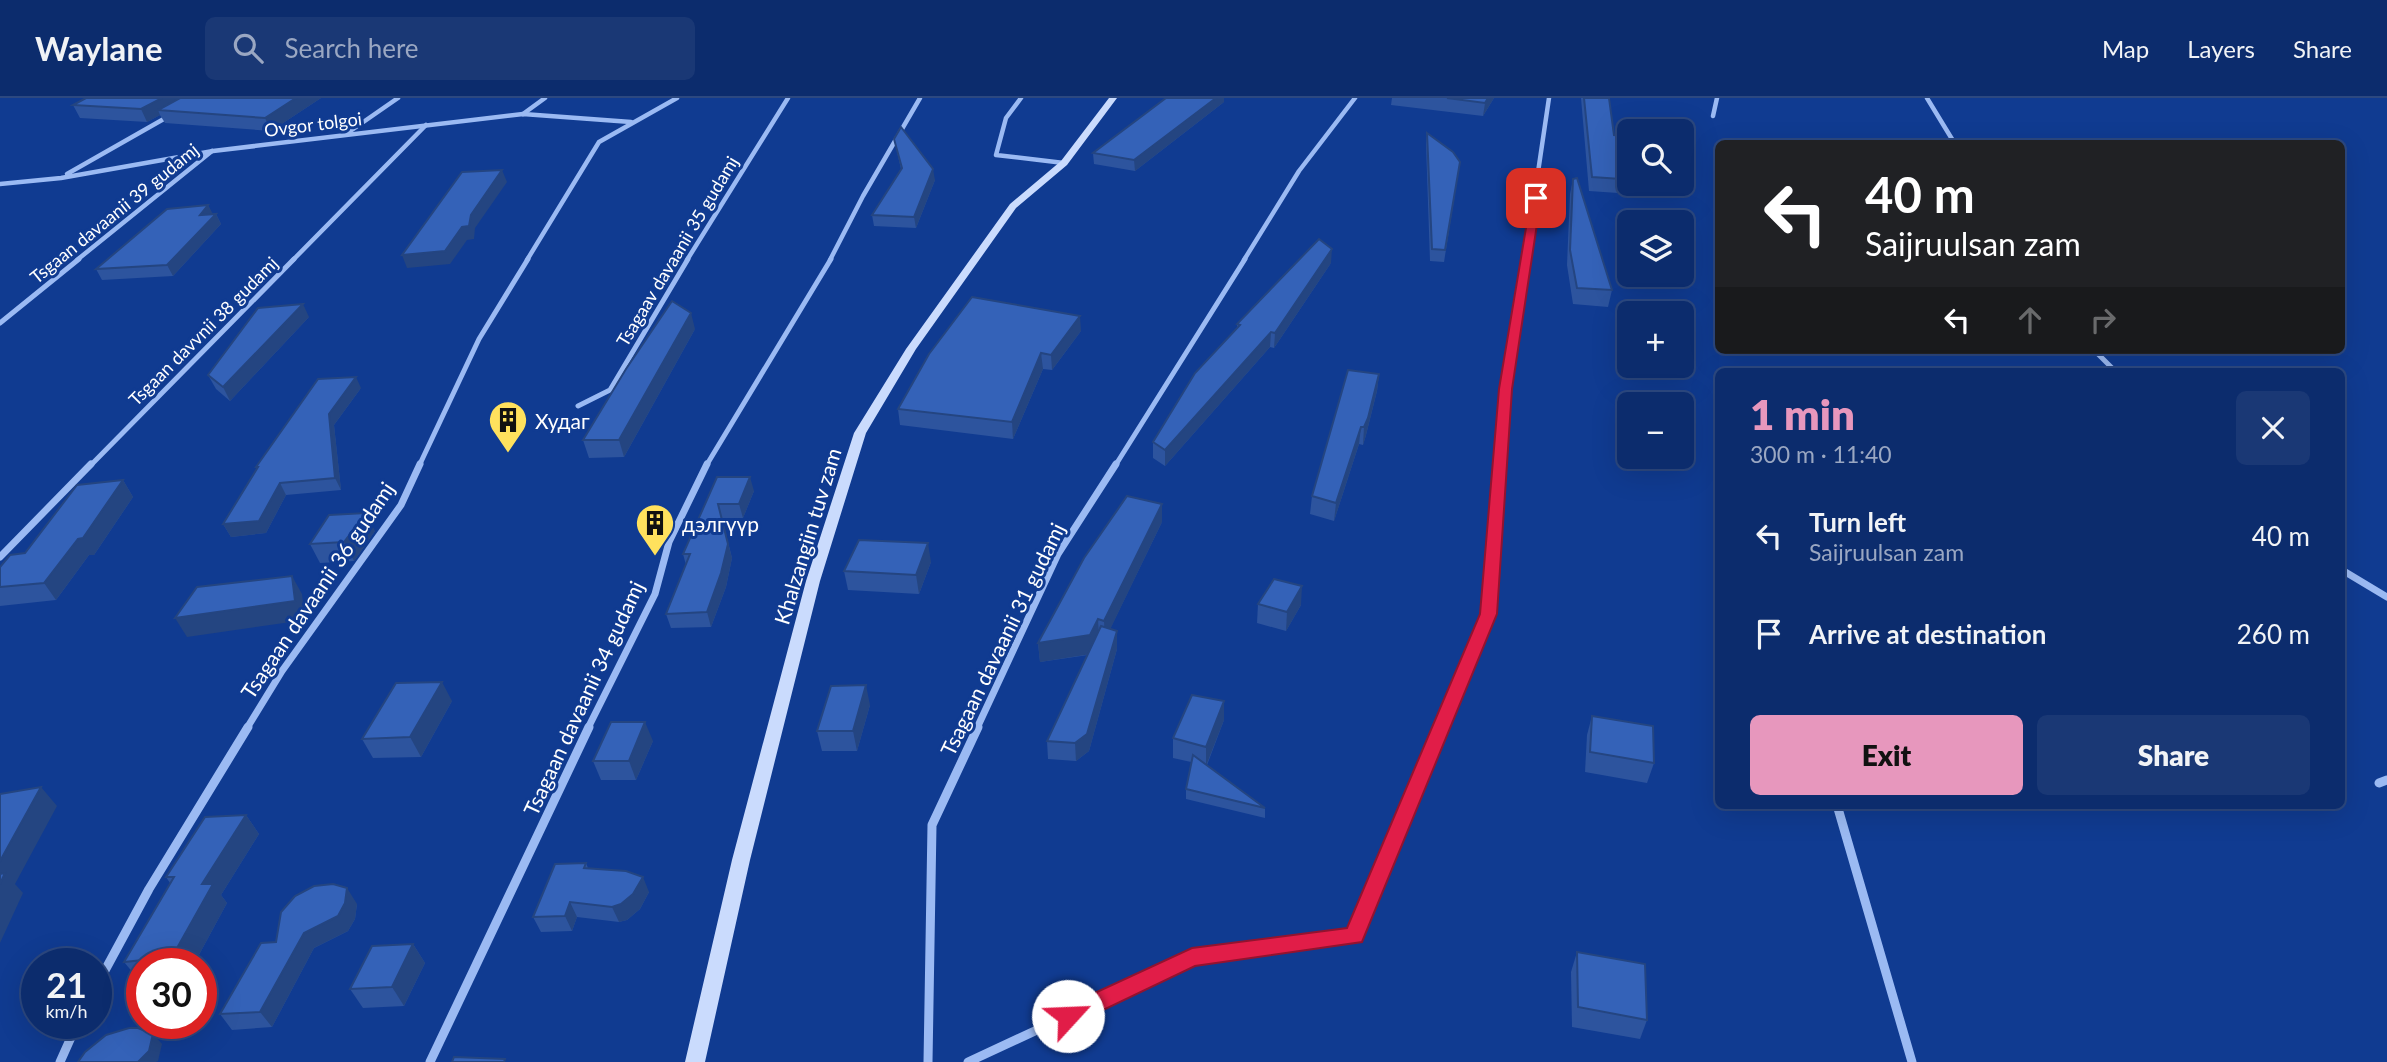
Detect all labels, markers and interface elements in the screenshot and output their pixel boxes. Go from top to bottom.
search box [205,17,695,80]
text: Waylane [35,28,163,68]
icon: search [229,29,267,67]
text: Search here [285,32,419,64]
text: Map [2102,34,2149,63]
text: Layers [2187,34,2255,63]
text: Share [2293,34,2352,63]
street label: Ovgor tolgoi [263,107,363,141]
map controls [1617,119,1694,469]
button: search [1617,119,1694,196]
street label: Tsgaan davaanii 39 gudamj [25,138,203,288]
street label: Tsagaav davaanii 35 gudamj [611,152,743,350]
text: 40 m [1865,165,1975,223]
pin [1506,168,1566,228]
icon: left [1750,168,1841,259]
icon: arrive [1517,179,1555,217]
button: layers [1617,210,1694,287]
text: Saijruulsan zam [1865,224,2081,263]
street label: Tsgaan davvnii 38 gudamj [124,252,282,410]
button: + [1617,301,1694,378]
icon: left [1938,301,1976,339]
icon: ahead [2011,301,2049,339]
icon: right [2084,301,2122,339]
text: 1 min [1750,389,1855,439]
button: close [2236,391,2310,465]
button: − [1617,392,1694,469]
building icon: Худаг [487,399,529,454]
place label: Худаг [535,408,590,433]
text: 300 m · 11:40 [1750,440,1892,468]
street label: Khalzangiin tuv zam [768,445,846,627]
street label: Tsagaan davaanii 36 gudamj [235,477,399,703]
building icon: дэлгүүр [634,502,676,557]
text: Turn left [1809,506,1906,538]
place label: дэлгүүр [682,511,759,536]
icon: left [1750,517,1788,555]
street label: Tsagaan davaanii 31 gudamj [935,519,1069,759]
text: 40 m [2252,520,2310,552]
text: Saijruulsan zam [1809,538,1964,566]
street label: Tsagaan davaanii 34 gudamj [518,577,648,819]
icon: arrive [1750,615,1788,653]
text: Arrive at destination [1809,618,2046,650]
text: 260 m [2237,618,2310,650]
button: Exit [1750,715,2023,795]
button: Share [2037,715,2310,795]
speed limit sign: 30 [126,948,217,1039]
text: 21 [46,963,87,1005]
position arrow [1031,979,1105,1053]
text: km/h [45,1000,88,1022]

